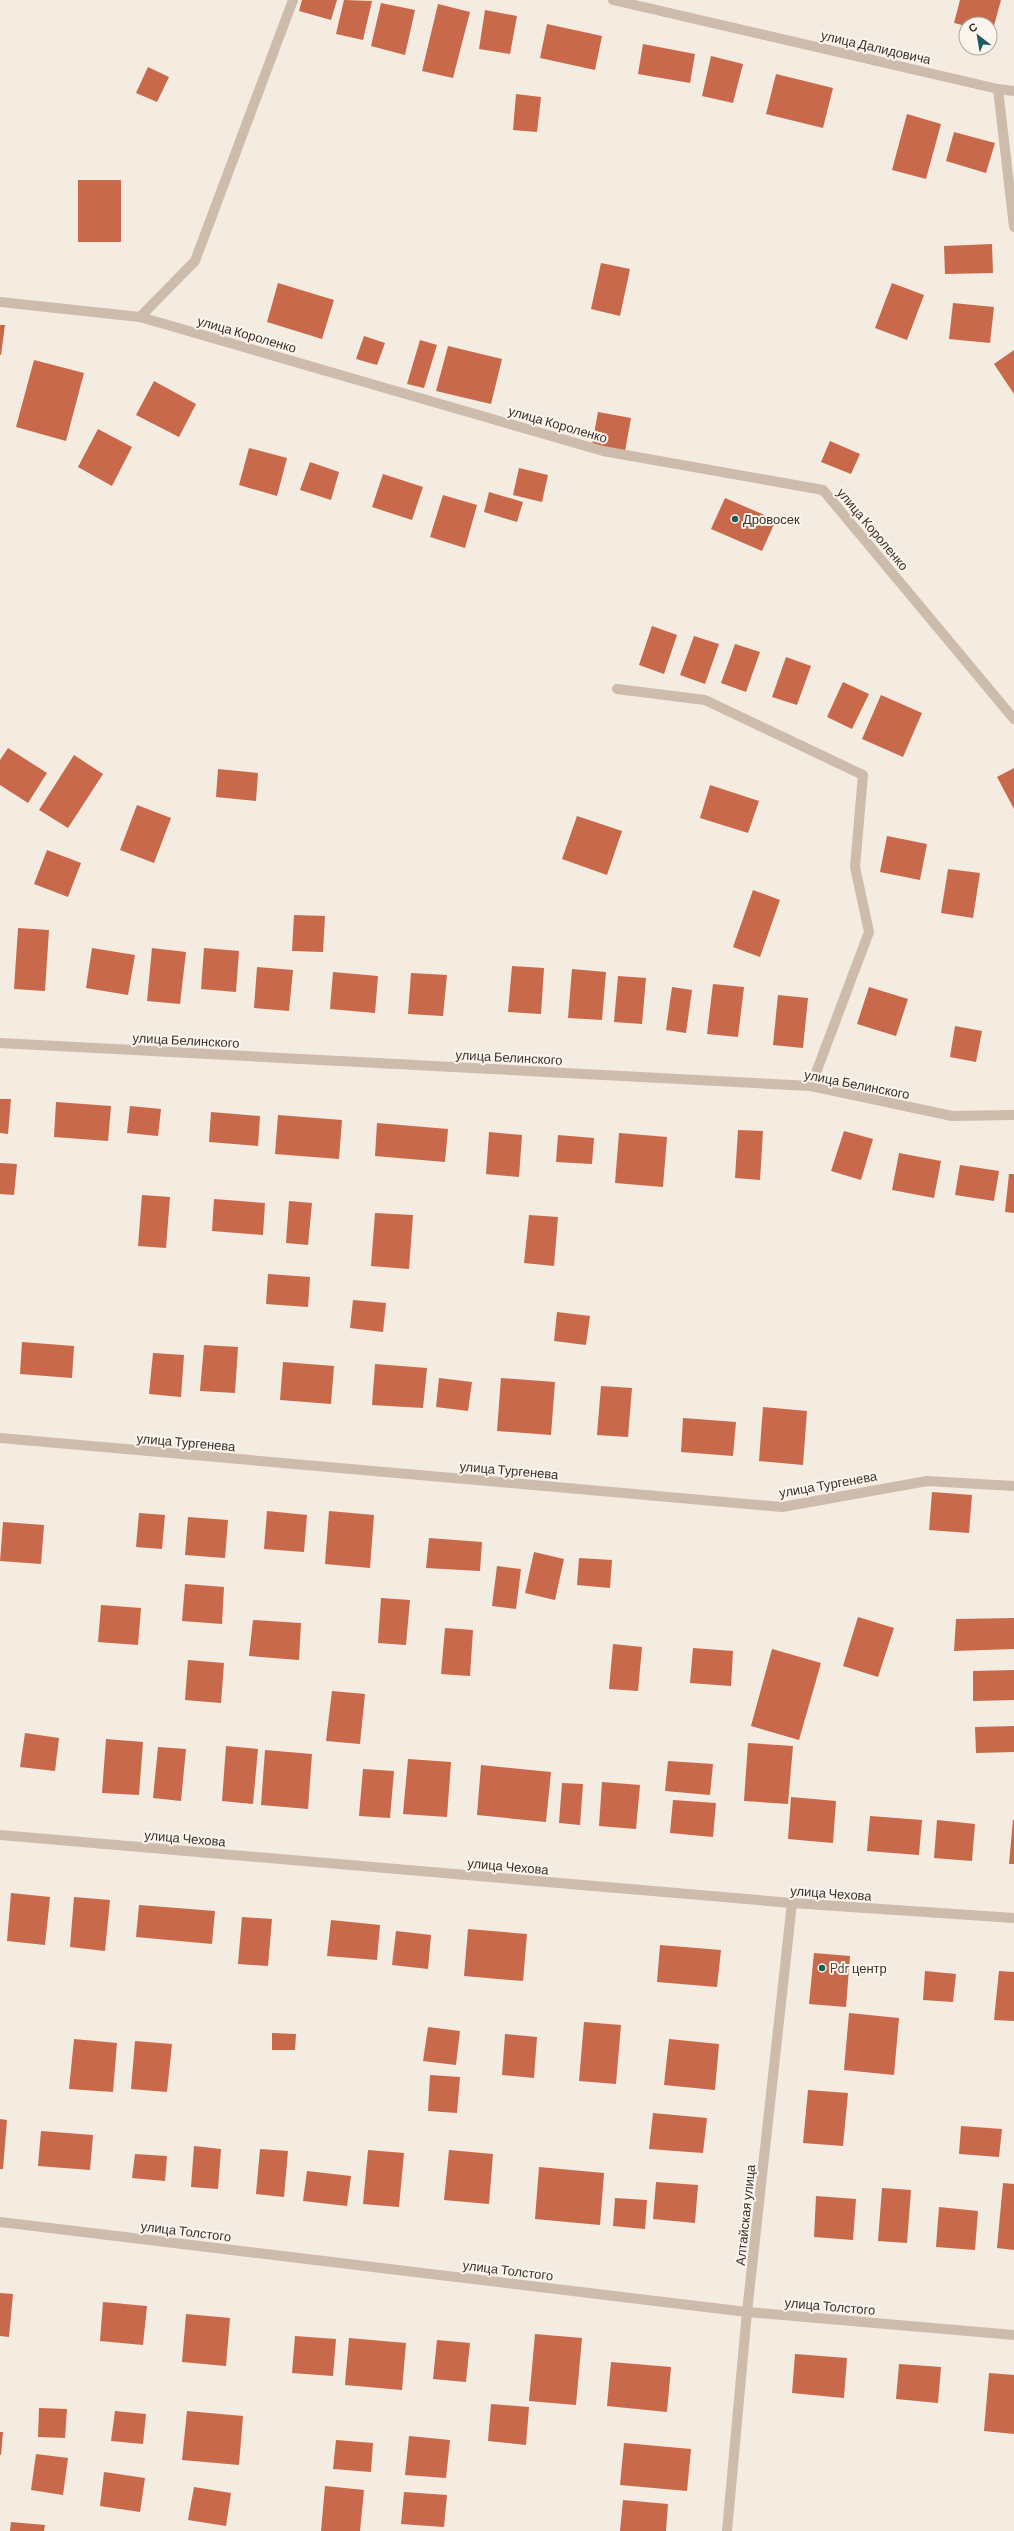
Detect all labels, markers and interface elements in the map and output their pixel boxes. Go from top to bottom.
north arrow [958,16,998,56]
text: С [966,19,979,35]
street label: улица Далидовича [820,27,933,68]
street label: улица Короленко [196,312,298,356]
street label: улица Короленко [507,402,609,446]
street label: улица Короленко [834,485,912,573]
place label: Дровосек [743,511,800,527]
marker: Дровосек [730,514,740,524]
street label: улица Белинского [132,1029,240,1051]
street label: улица Белинского [455,1046,563,1068]
street label: улица Белинского [803,1066,911,1102]
street label: улица Тургенева [136,1430,237,1454]
street label: улица Тургенева [459,1458,560,1482]
street label: улица Тургенева [778,1467,879,1500]
street label: улица Чехова [144,1826,227,1850]
street label: улица Чехова [467,1854,550,1878]
street label: улица Чехова [790,1882,873,1904]
place label: Pdr центр [830,1960,887,1976]
marker: Pdr центр [817,1963,827,1973]
street label: Алтайская улица [732,2163,758,2266]
street label: улица Толстого [140,2218,232,2244]
street label: улица Толстого [462,2257,554,2283]
street label: улица Толстого [784,2294,876,2318]

